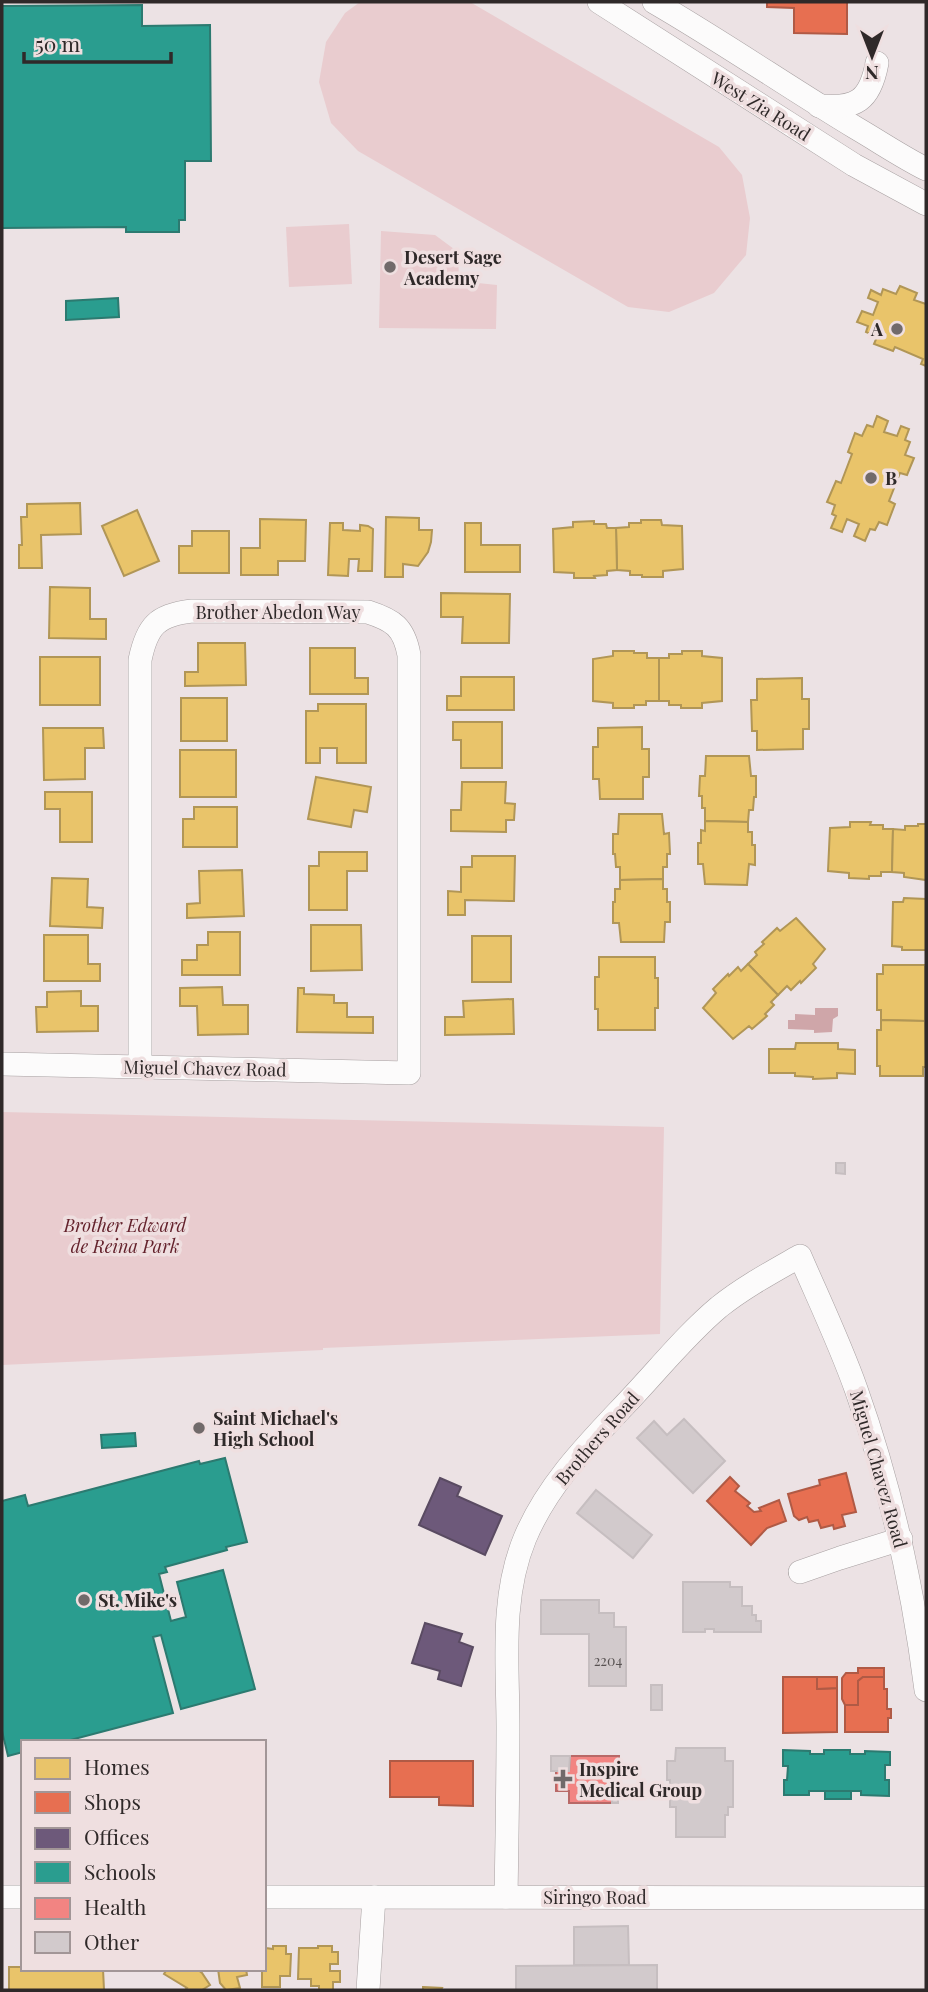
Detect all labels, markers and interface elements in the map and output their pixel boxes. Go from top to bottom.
scale bar [24,21,172,65]
north arrow [837,21,907,91]
text: 50 m [35,29,81,57]
text: N [865,61,879,87]
street label: West Zia Road [706,65,816,146]
place label: Desert Sage Academy [403,245,502,290]
marker: Desert Sage Academy [382,259,398,275]
place label: A [870,317,884,341]
marker: A [889,321,905,337]
place label: B [885,466,897,490]
marker: B [863,470,879,486]
street label: Brother Abedon Way [195,600,361,624]
street label: Miguel Chavez Road [123,1055,287,1081]
park label: Brother Edward de Reina Park [63,1213,188,1258]
street label: Brothers Road [550,1386,645,1490]
street label: Miguel Chavez Road [845,1387,913,1551]
place label: Saint Michael's High School [213,1406,338,1451]
marker: Saint Michael's High School [191,1420,207,1436]
place label: St. Mike's [98,1588,177,1612]
marker: St. Mike's [76,1592,92,1608]
house number: 2204 [594,1651,622,1670]
legend [21,1740,266,1971]
text: Homes [84,1752,150,1780]
place label: Inspire Medical Group [579,1757,702,1802]
marker: Inspire Medical Group [553,1769,573,1789]
text: Shops [84,1787,141,1815]
text: Offices [84,1822,149,1850]
text: Schools [84,1857,156,1885]
street label: Siringo Road [543,1885,647,1909]
text: Health [84,1892,147,1920]
text: Other [84,1927,140,1955]

